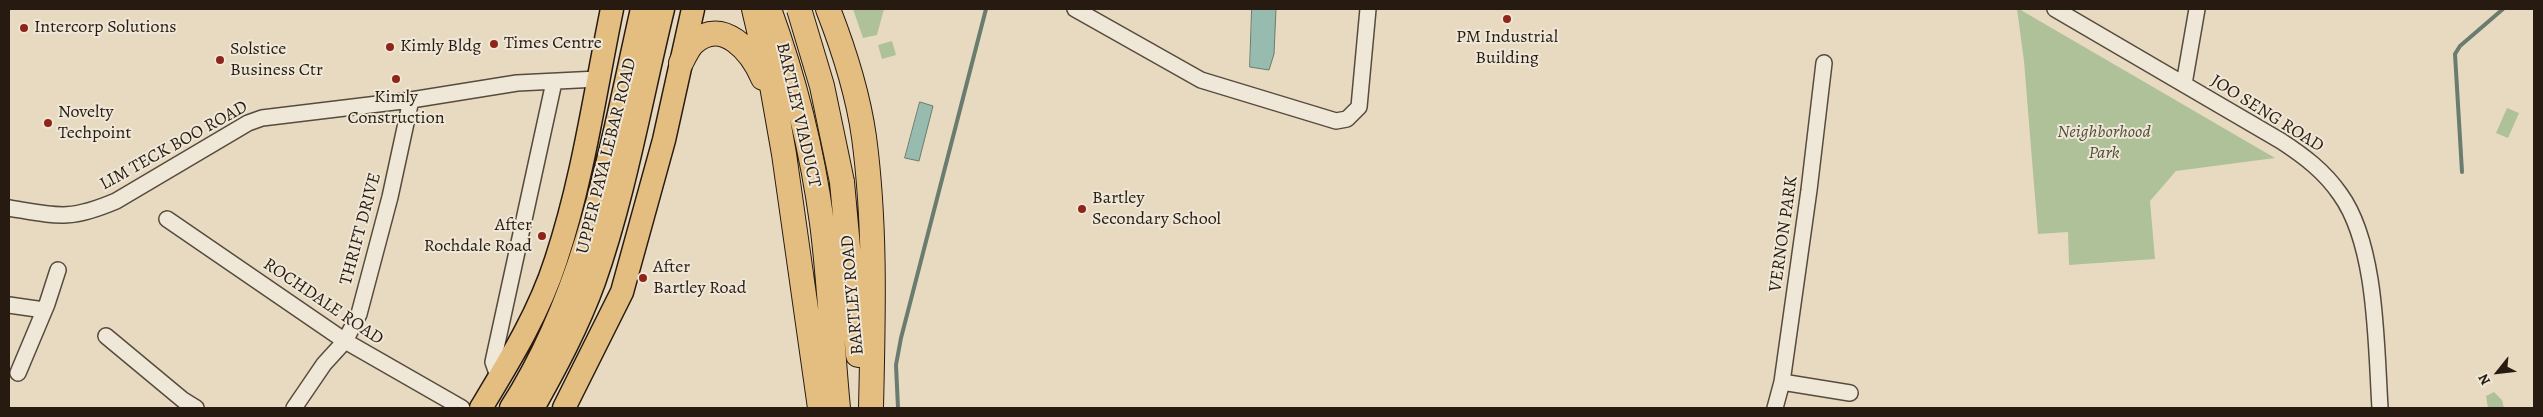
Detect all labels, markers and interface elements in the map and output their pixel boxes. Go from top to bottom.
marker: PM Industrial Building [1501,13,1513,25]
place label: Intercorp Solutions [34,17,177,39]
marker: Intercorp Solutions [18,22,30,34]
place label: PM Industrial Building [1456,27,1558,70]
place label: Times Centre [504,33,602,55]
place label: Kimly Bldg [400,36,481,58]
marker: Times Centre [488,38,500,50]
place label: Solstice Business Ctr [230,39,323,82]
street label: BARTLEY VIADUCT [771,40,825,190]
marker: Kimly Bldg [384,41,396,53]
marker: Solstice Business Ctr [214,54,226,66]
street label: UPPER PAYA LEBAR ROAD [572,56,642,256]
street label: JOO SENG ROAD [2206,71,2328,157]
marker: Kimly Construction [390,73,402,85]
place label: Kimly Construction [347,87,445,130]
street label: LIM TECK BOO ROAD [96,96,252,196]
place label: Novelty Techpoint [58,102,131,144]
marker: Novelty Techpoint [42,117,54,129]
park label: Neighborhood Park [2057,122,2151,164]
street label: THRIFT DRIVE [336,171,386,287]
street label: VERNON PARK [1765,175,1803,293]
place label: Bartley Secondary School [1092,188,1221,230]
marker: Bartley Secondary School [1076,203,1088,215]
place label: After Rochdale Road [424,215,532,258]
marker: After Rochdale Road [536,230,548,242]
street label: BARTLEY ROAD [837,234,869,356]
street label: ROCHDALE ROAD [259,254,387,350]
place label: After Bartley Road [653,257,746,300]
marker: After Bartley Road [637,272,649,284]
north arrow [2473,347,2523,397]
text: N [2474,370,2495,389]

